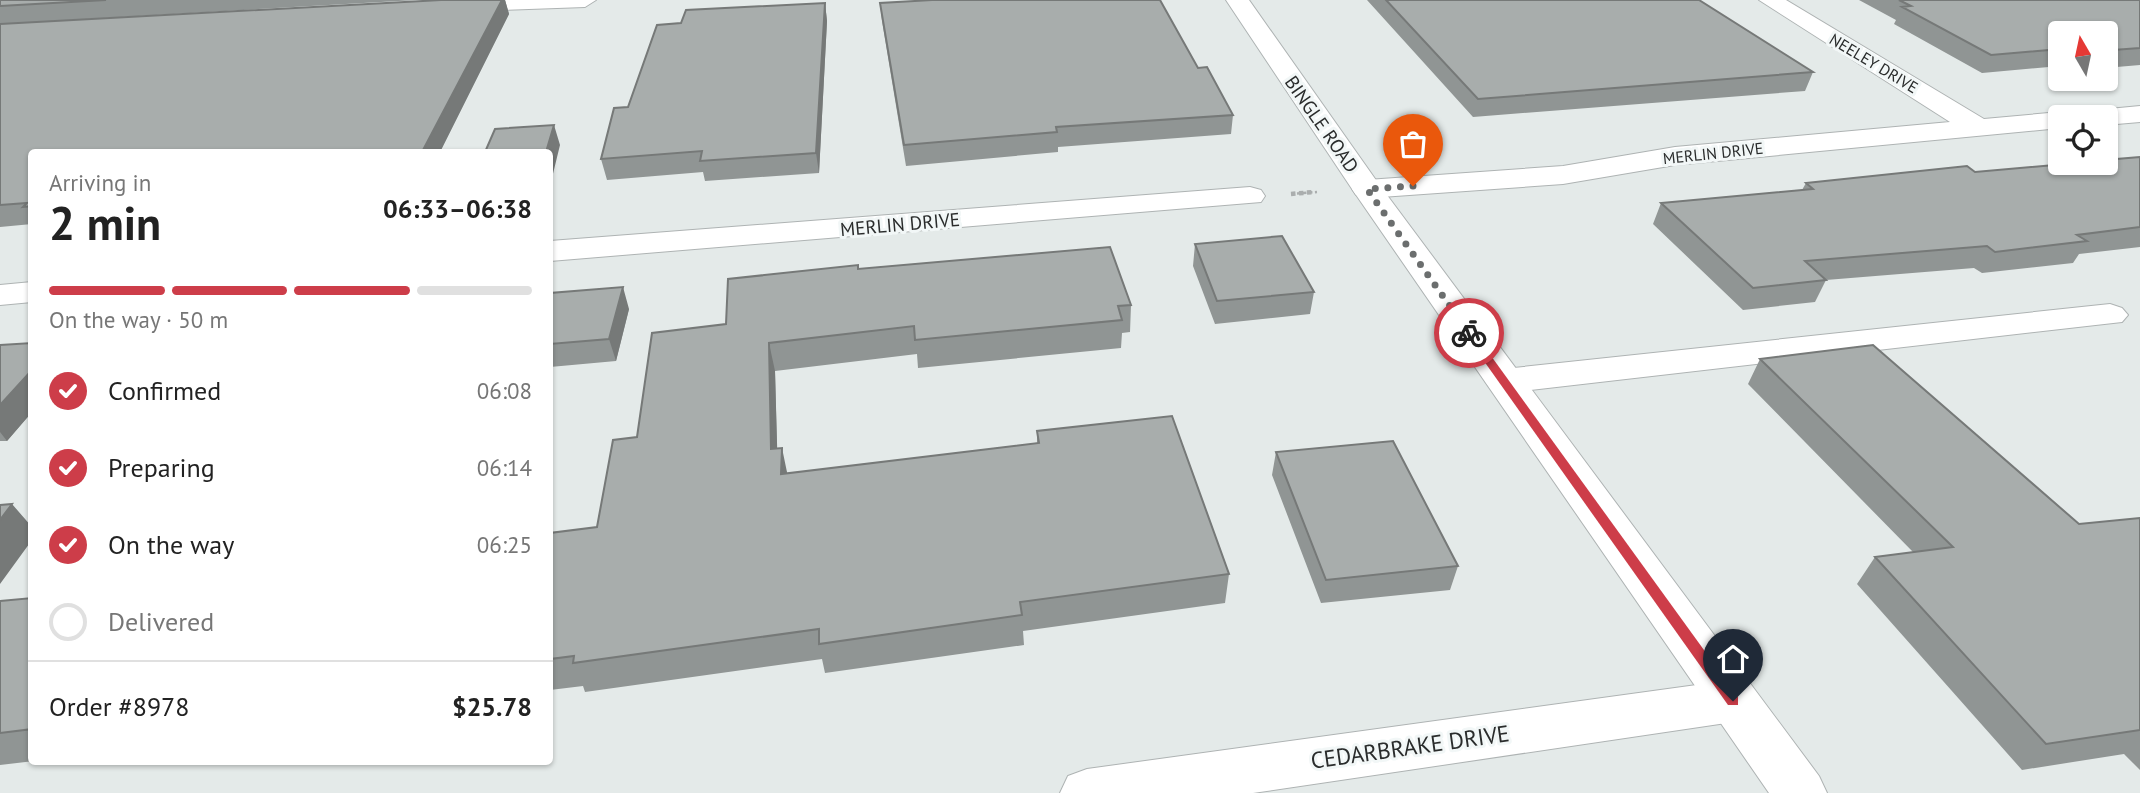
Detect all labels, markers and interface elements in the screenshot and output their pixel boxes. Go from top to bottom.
north arrow [2048,21,2118,91]
map controls [2048,21,2118,175]
street label: NEELEY DRIVE [1826,29,1922,97]
street label: BINGLE ROAD [1280,71,1364,177]
button: locate [2048,105,2118,175]
pin [1383,114,1443,186]
icon: bag [1394,125,1432,163]
street label: MERLIN DRIVE [1662,138,1764,168]
text: Arriving in [49,168,151,197]
text: 06:33–06:38 [383,192,532,225]
text: 2 min [49,193,161,253]
street label: MERLIN DRIVE [839,207,961,241]
courier [1434,298,1504,368]
text: On the way · 50 m [49,305,228,334]
icon: bike [1450,314,1488,352]
icon: check [49,372,87,410]
text: Confirmed [108,374,221,407]
text: 06:08 [477,376,532,405]
icon: check [49,449,87,487]
text: Preparing [108,451,215,484]
text: 06:14 [477,453,532,482]
icon: check [49,526,87,564]
text: On the way [108,528,234,561]
text: 06:25 [477,530,532,559]
text: Delivered [108,605,214,638]
pin [1703,629,1763,701]
icon: home [1714,640,1752,678]
text: Order #8978 [49,690,189,723]
text: $25.78 [452,690,532,723]
street label: CEDARBRAKE DRIVE [1309,718,1511,775]

